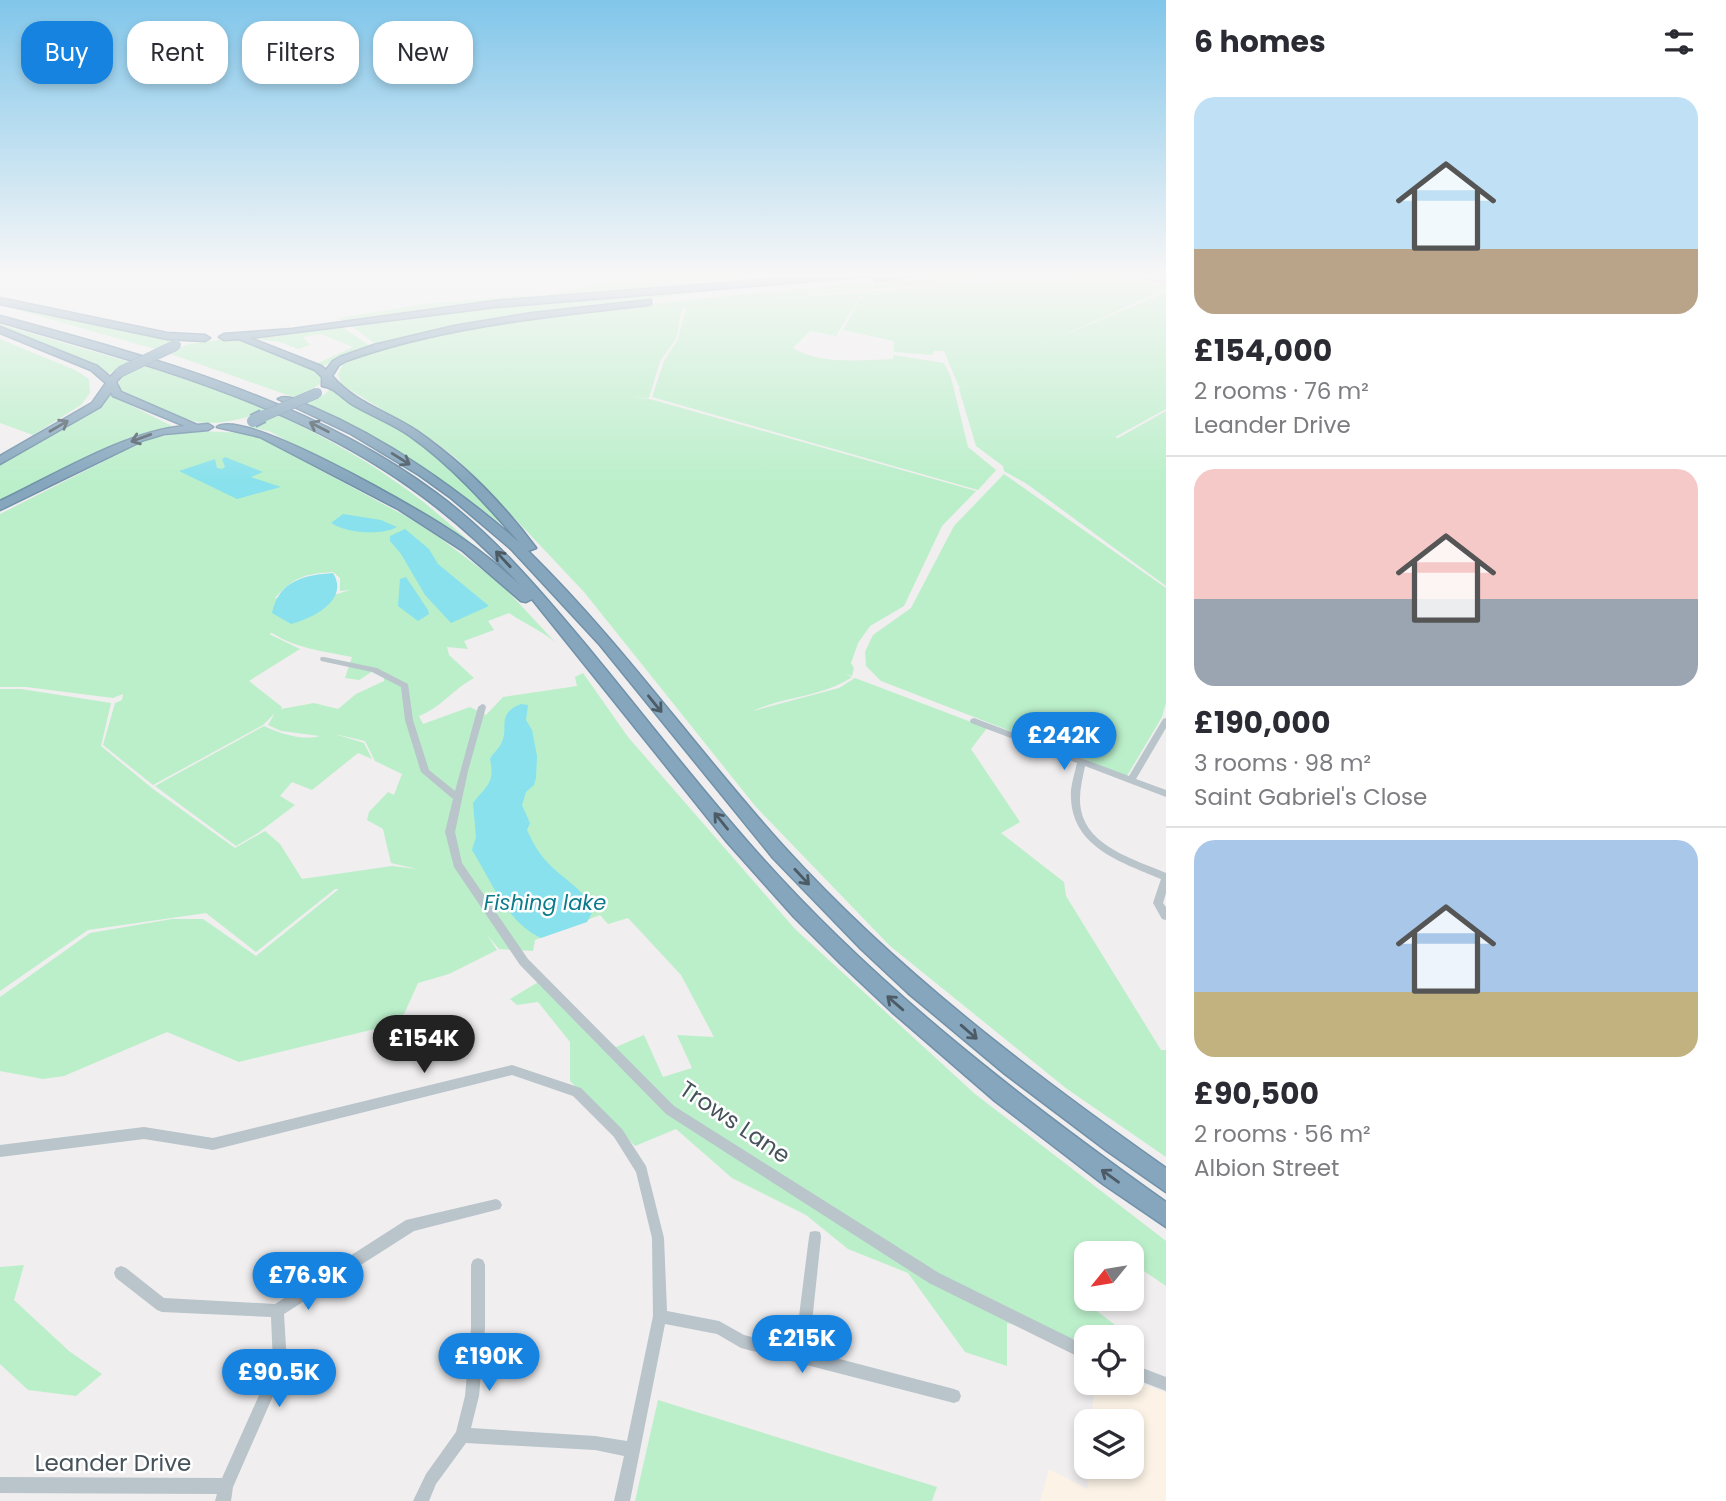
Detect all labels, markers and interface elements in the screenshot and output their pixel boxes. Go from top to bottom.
text: 6 homes [1194,20,1326,63]
chip: Buy [21,21,113,84]
chip: Rent [127,21,228,84]
chip: Filters [242,21,359,84]
chip: New [373,21,473,84]
icon: filters [1660,23,1698,61]
icon: home [1383,143,1509,269]
text: £154,000 [1194,329,1332,372]
text: 2 rooms · 76 m² [1194,375,1369,407]
text: Leander Drive [1194,409,1351,441]
one-way arrow [48,419,68,433]
one-way arrow [309,420,330,434]
one-way arrow [130,433,152,445]
one-way arrow [390,452,410,466]
icon: home [1383,515,1509,641]
one-way arrow [495,550,511,568]
one-way arrow [648,695,663,713]
text: £190,000 [1194,701,1330,744]
pin: £242K [1015,712,1113,772]
text: £242K [1027,719,1101,751]
text: 3 rooms · 98 m² [1194,747,1371,779]
text: Saint Gabriel's Close [1194,781,1427,813]
one-way arrow [714,812,729,830]
one-way arrow [794,869,811,886]
icon: home [1383,886,1509,1012]
water label: Fishing lake [484,888,606,917]
one-way arrow [887,995,905,1011]
pin: £154K [375,1016,473,1075]
text: £154K [389,1022,459,1054]
one-way arrow [960,1024,978,1040]
text: £90,500 [1194,1072,1319,1115]
street label: Trows Lane [673,1073,797,1171]
text: 2 rooms · 56 m² [1194,1118,1371,1150]
text: Albion Street [1194,1152,1339,1184]
one-way arrow [1101,1169,1120,1184]
north arrow [1074,1241,1144,1311]
map controls [1074,1241,1144,1479]
pin: £76.9K [251,1252,365,1312]
text: £76.9K [269,1259,347,1291]
pin: £215K [753,1316,851,1375]
text: £215K [768,1322,836,1354]
button: locate [1074,1325,1144,1395]
pin: £190K [440,1334,538,1393]
text: £190K [454,1340,524,1372]
pin: £90.5K [222,1350,336,1409]
text: £90.5K [238,1356,320,1388]
button: layers [1074,1409,1144,1479]
street label: Leander Drive [35,1447,191,1479]

